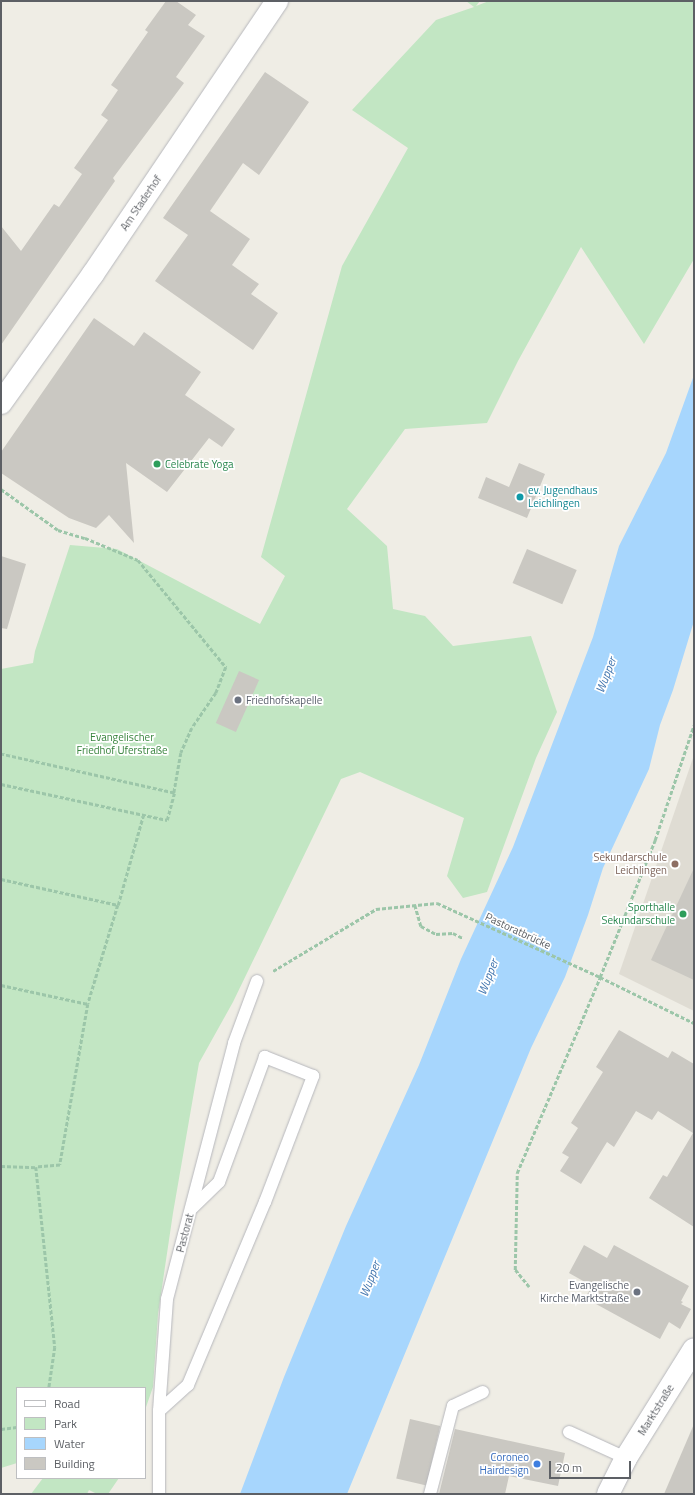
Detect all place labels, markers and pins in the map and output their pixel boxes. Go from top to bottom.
place label: Celebrate Yoga [165,457,234,471]
marker: Celebrate Yoga [152,459,162,469]
place label: ev. Jugendhaus Leichlingen [528,484,597,510]
marker: ev. Jugendhaus Leichlingen [515,492,525,502]
place label: Friedhofskapelle [246,693,322,707]
marker: Friedhofskapelle [233,695,243,705]
place label: Sekundarschule Leichlingen [594,851,667,877]
marker: Sekundarschule Leichlingen [670,859,680,869]
place label: Sporthalle Sekundarschule [602,901,675,927]
marker: Sporthalle Sekundarschule [678,909,688,919]
place label: Evangelische Kirche Marktstraße [540,1279,629,1305]
marker: Evangelische Kirche Marktstraße [632,1287,642,1297]
place label: Coroneo Hairdesign [480,1451,529,1477]
marker: Coroneo Hairdesign [532,1459,542,1469]

